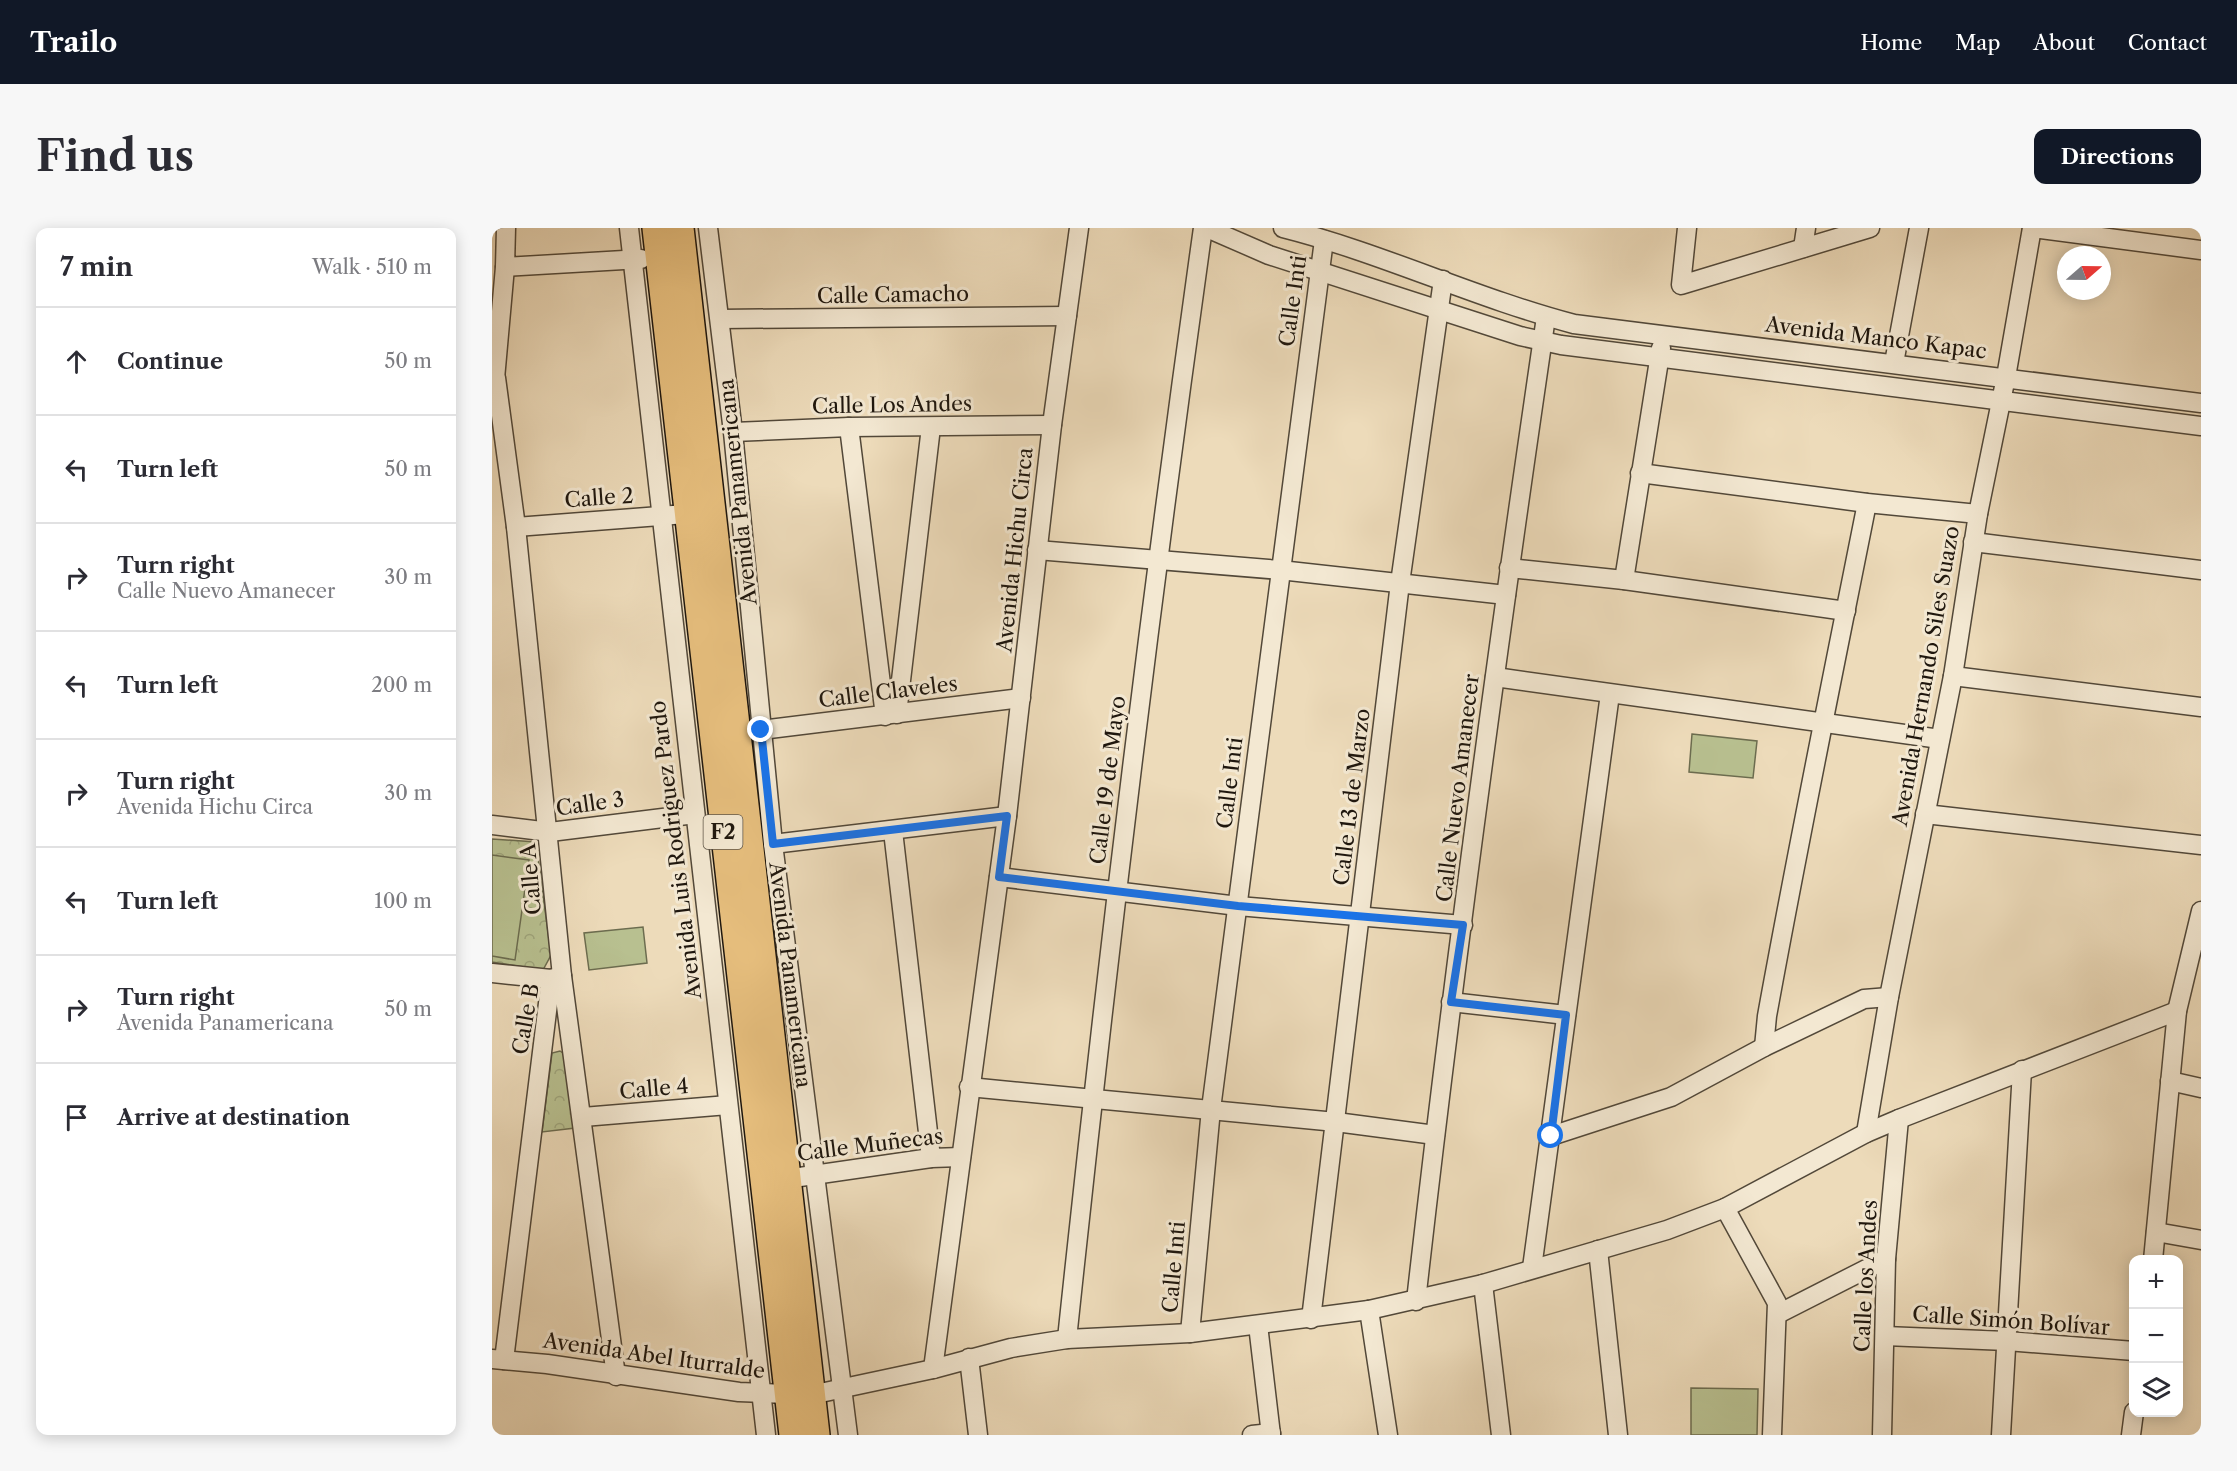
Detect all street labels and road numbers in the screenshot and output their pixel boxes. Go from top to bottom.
street label: Calle Inti [1274,254,1311,348]
street label: Calle Camacho [817,281,969,308]
street label: Avenida Manco Kapac [1763,311,1988,363]
street label: Avenida Panamericana [713,377,762,607]
street label: Calle Los Andes [812,391,972,418]
street label: Avenida Hichu Circa [991,445,1038,655]
street label: Calle 2 [564,483,634,512]
street label: Avenida Hernando Siles Suazo [1887,524,1964,829]
street label: Calle Claveles [817,671,959,712]
street label: Calle Nuevo Amanecer [1431,672,1484,903]
street label: Calle 19 de Mayo [1085,694,1130,866]
street label: Avenida Luis Rodriguez Pardo [645,699,706,1002]
street label: Calle 13 de Marzo [1328,707,1375,887]
street label: Calle Inti [1211,736,1248,830]
street label: Calle 3 [554,786,626,821]
road number: F2 [704,815,742,849]
street label: Calle A [515,842,546,916]
street label: Avenida Panamericana [764,860,817,1090]
street label: Calle B [507,981,544,1056]
street label: Calle 4 [618,1073,690,1104]
street label: Calle Muñecas [796,1123,944,1166]
street label: Calle los Andes [1849,1199,1882,1353]
street label: Calle Inti [1157,1220,1190,1314]
street label: Calle Simón Bolívar [1911,1301,2111,1340]
street label: Avenida Abel Iturralde [540,1327,767,1383]

